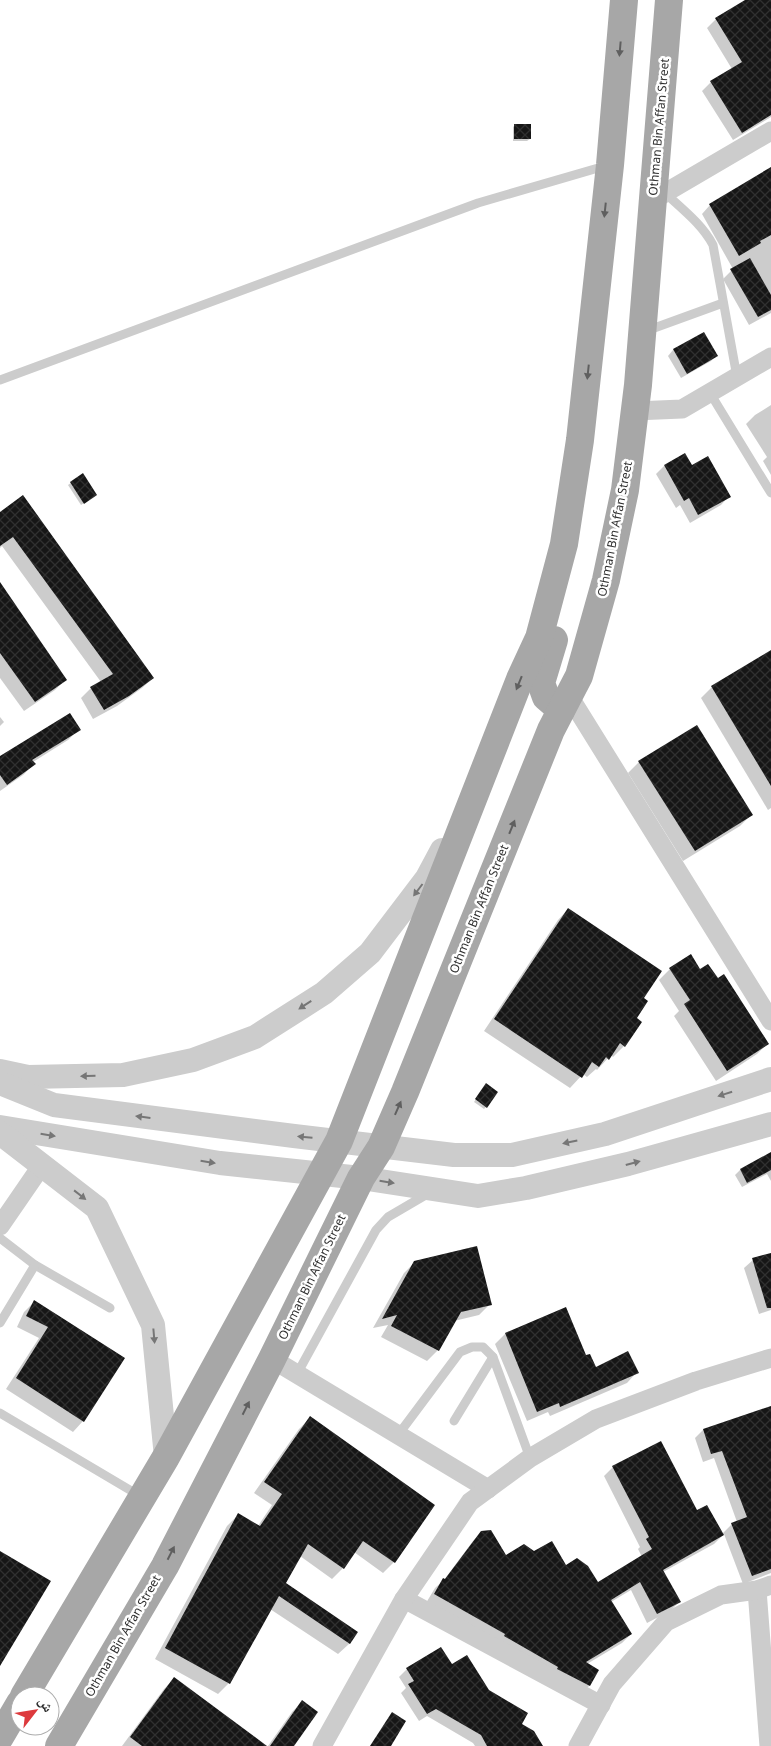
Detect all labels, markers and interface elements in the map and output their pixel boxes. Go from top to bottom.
one-way arrow [615,41,623,57]
street label: Othman Bin Affan Street [644,57,673,196]
one-way arrow [601,203,609,219]
one-way arrow [584,364,592,380]
street label: Othman Bin Affan Street [593,459,636,598]
one-way arrow [514,675,522,690]
one-way arrow [508,819,516,834]
street label: Othman Bin Affan Street [445,841,512,976]
one-way arrow [413,883,423,897]
one-way arrow [298,1000,312,1010]
one-way arrow [79,1072,95,1080]
one-way arrow [717,1091,732,1099]
one-way arrow [395,1101,403,1115]
one-way arrow [135,1113,151,1121]
one-way arrow [40,1132,56,1140]
one-way arrow [296,1133,312,1141]
one-way arrow [562,1138,577,1146]
one-way arrow [201,1158,217,1166]
one-way arrow [625,1159,640,1167]
one-way arrow [380,1178,396,1186]
one-way arrow [73,1190,87,1200]
street label: Othman Bin Affan Street [274,1211,350,1342]
one-way arrow [151,1329,159,1345]
one-way arrow [242,1401,250,1416]
one-way arrow [167,1545,175,1560]
street label: Othman Bin Affan Street [81,1571,165,1700]
north arrow [10,1686,60,1736]
text: ش [35,1693,59,1715]

